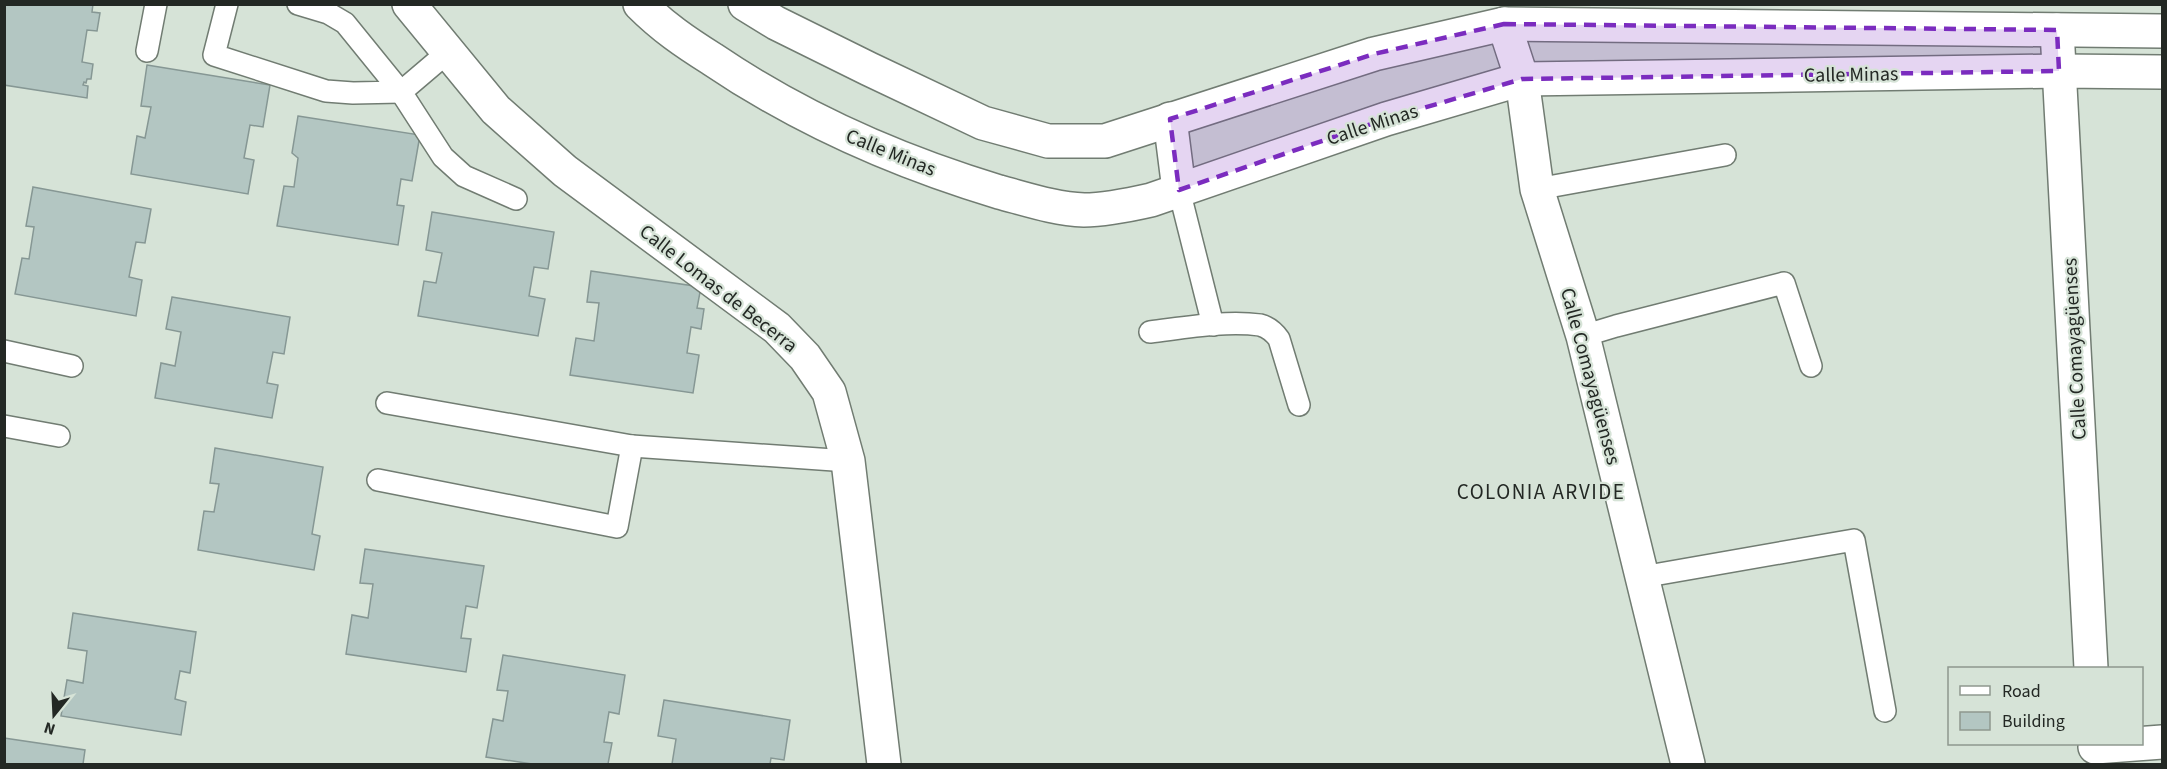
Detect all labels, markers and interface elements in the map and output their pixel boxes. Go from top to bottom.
street label: Calle Minas [1804,60,1898,90]
street label: Calle Minas [1323,97,1422,153]
street label: Calle Minas [842,122,940,184]
street label: Calle Lomas de Becerra [633,218,803,359]
street label: Calle Comayagüenses [2056,257,2094,441]
street label: Calle Comayagüenses [1553,285,1627,468]
district label: COLONIA ARVIDE [1457,477,1625,507]
legend [1948,667,2143,745]
text: Road [2002,679,2041,704]
north arrow [24,685,84,745]
text: Building [2002,709,2065,734]
text: N [41,716,58,740]

